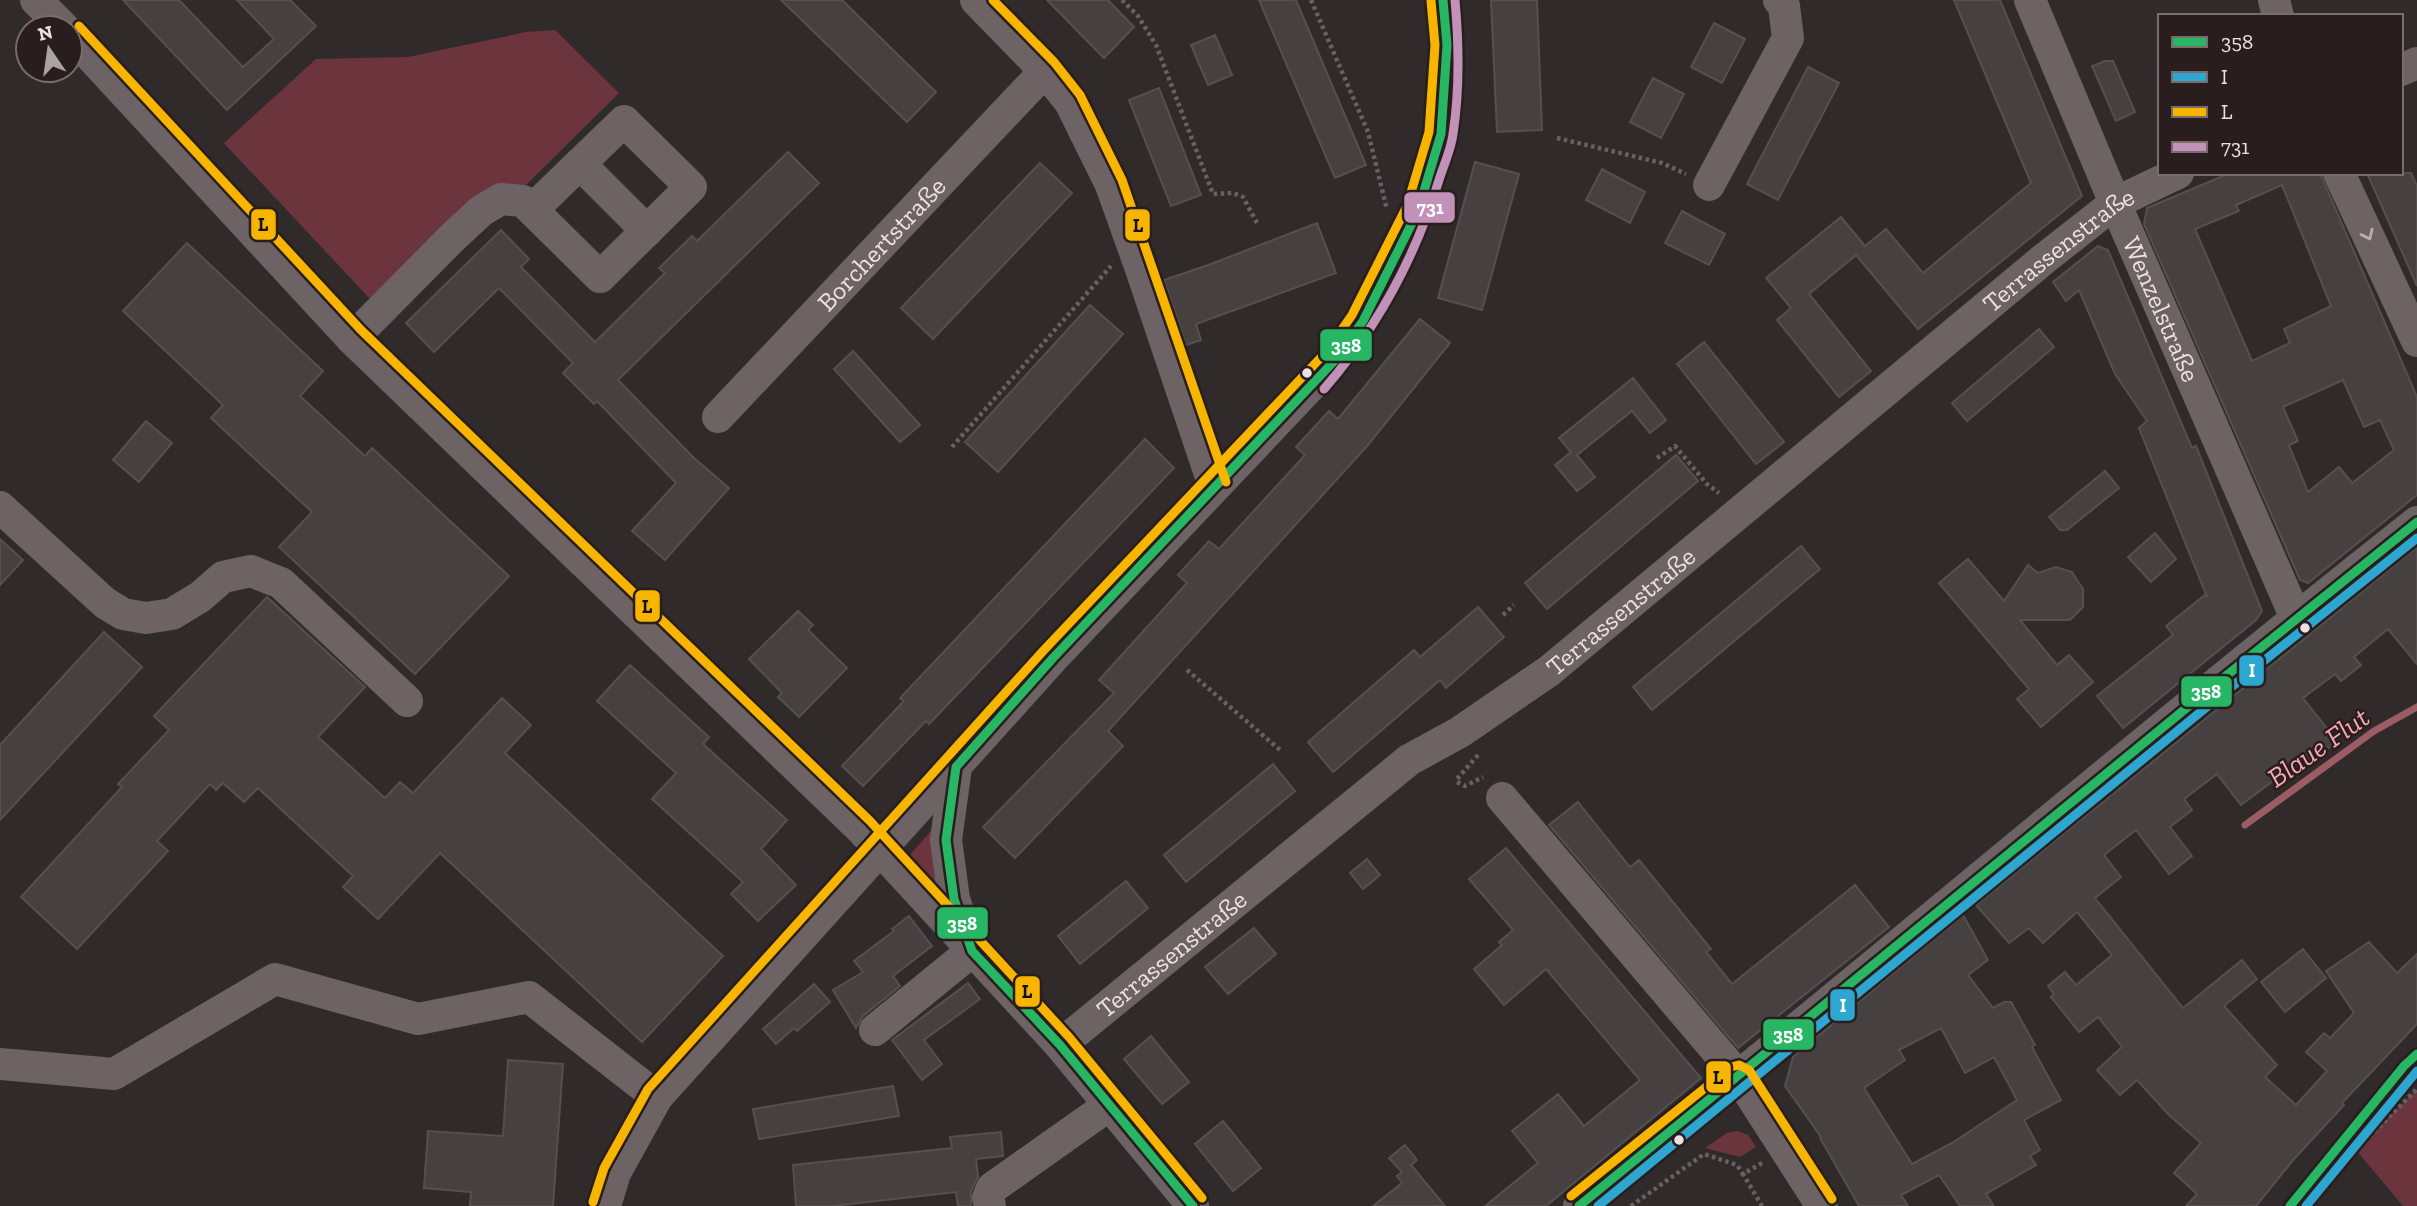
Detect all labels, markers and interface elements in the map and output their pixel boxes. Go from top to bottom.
north arrow [14,14,84,84]
legend [2158,14,2403,175]
text: N [36,20,55,46]
text: 358 [2221,29,2253,54]
text: I [2221,64,2228,89]
text: L [2221,99,2233,124]
text: 731 [2221,134,2249,159]
street label: Borchertstraße [810,170,953,318]
street label: Terrassenstraße [1976,180,2139,319]
line badge: 731 [1403,191,1456,224]
text: 731 [1416,196,1444,219]
line badge: L [250,208,277,241]
line badge: L [1124,208,1151,242]
text: L [258,213,269,236]
text: L [1133,214,1144,237]
one-way arrow [2360,228,2374,240]
street label: Wenzelstraße [2116,232,2207,387]
line badge: 358 [1319,328,1373,362]
text: 358 [1331,334,1361,357]
unlabelled marker [1300,366,1314,380]
street label: Terrassenstraße [1540,540,1702,683]
line badge: L [634,589,661,623]
text: L [642,595,653,618]
unlabelled marker [2298,621,2312,635]
line badge: I [2238,654,2265,687]
text: I [2249,659,2255,682]
line badge: 358 [2180,675,2233,708]
text: 358 [2191,680,2221,703]
water label: Blaue Flut [2261,700,2376,794]
street label: Terrassenstraße [1090,883,1253,1025]
line badge: 358 [936,906,989,940]
text: 358 [947,912,977,935]
line badge: L [1014,975,1041,1008]
text: L [1022,980,1033,1003]
line badge: I [1829,988,1856,1022]
text: I [1840,994,1846,1017]
line badge: 358 [1762,1018,1815,1051]
text: 358 [1773,1023,1803,1046]
line badge: L [1705,1060,1732,1094]
text: L [1713,1066,1724,1089]
unlabelled marker [1672,1133,1686,1147]

